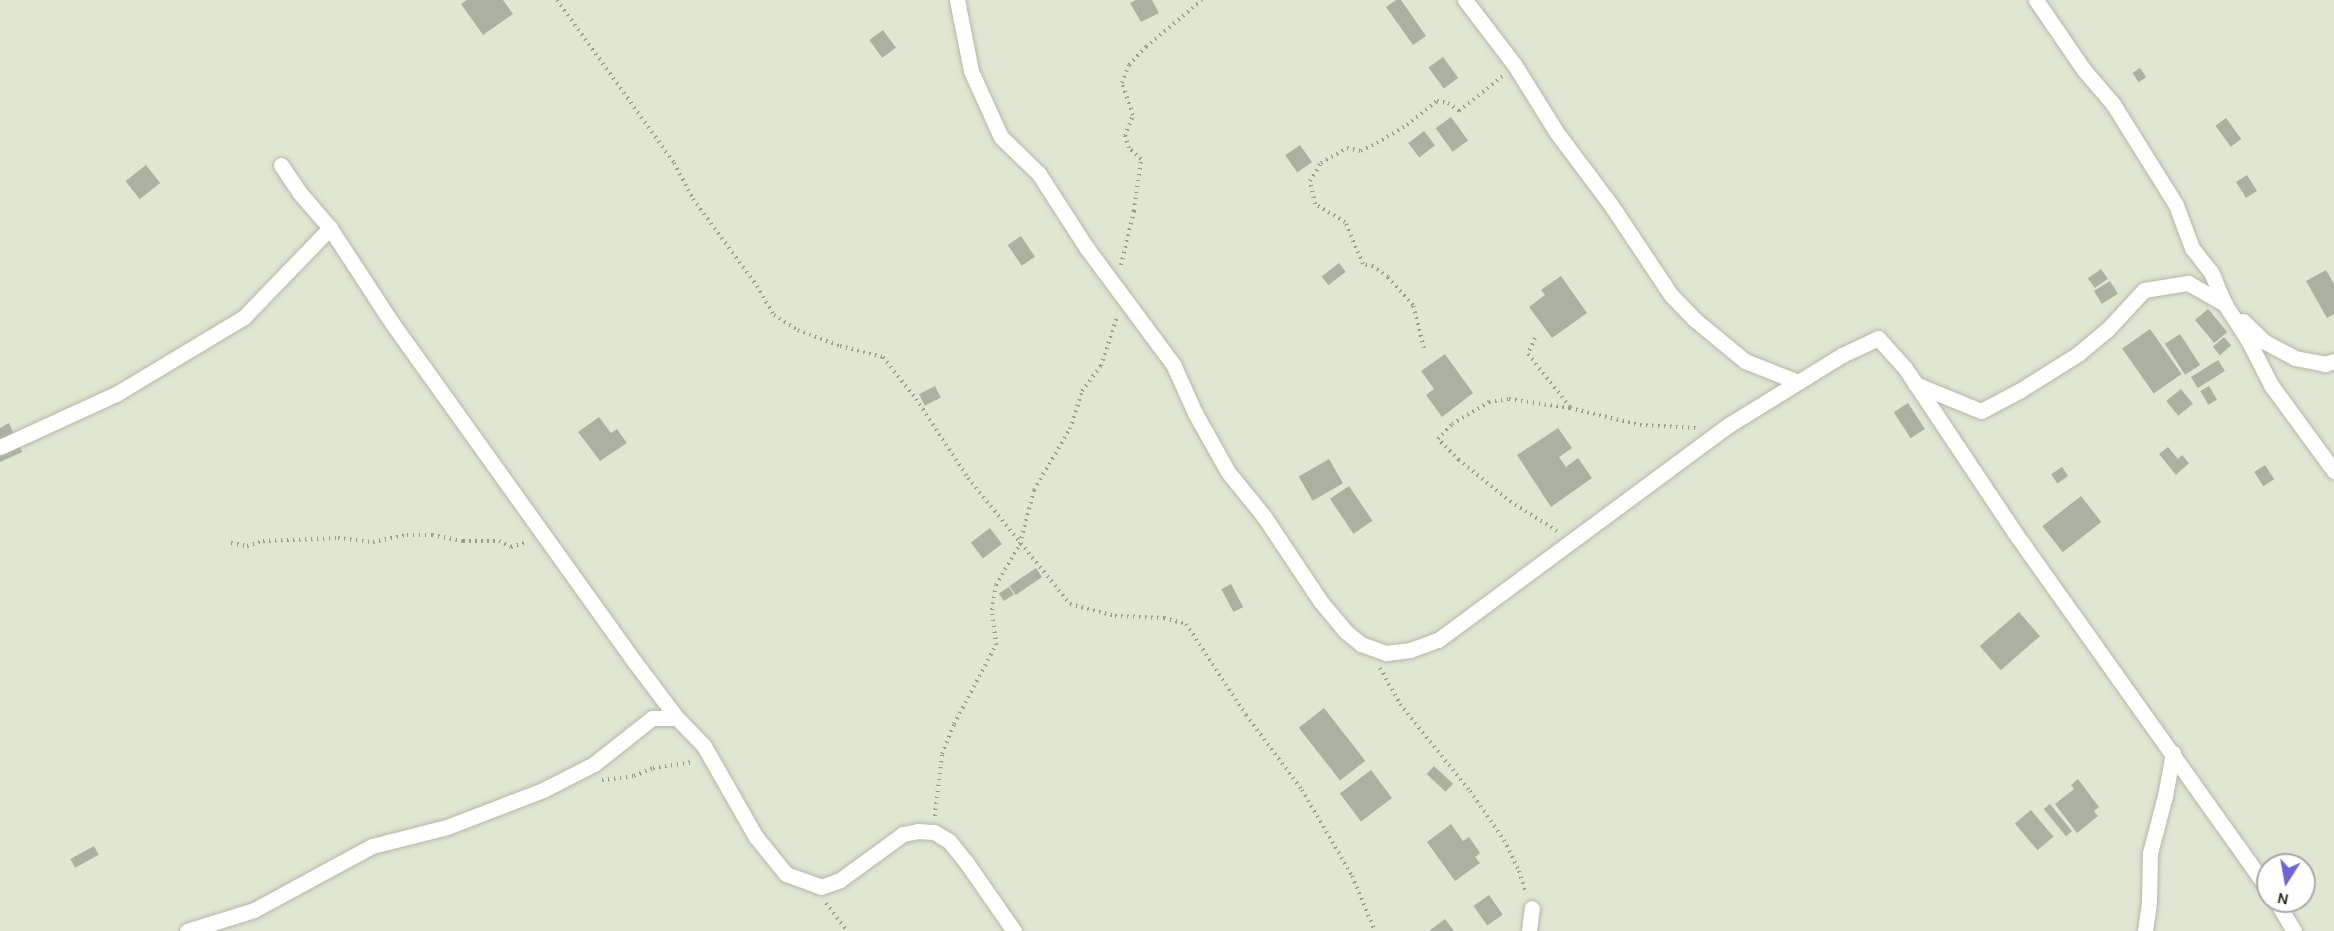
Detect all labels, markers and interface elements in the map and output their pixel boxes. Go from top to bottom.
north arrow [2256,853,2316,913]
text: N [2275,889,2290,910]

